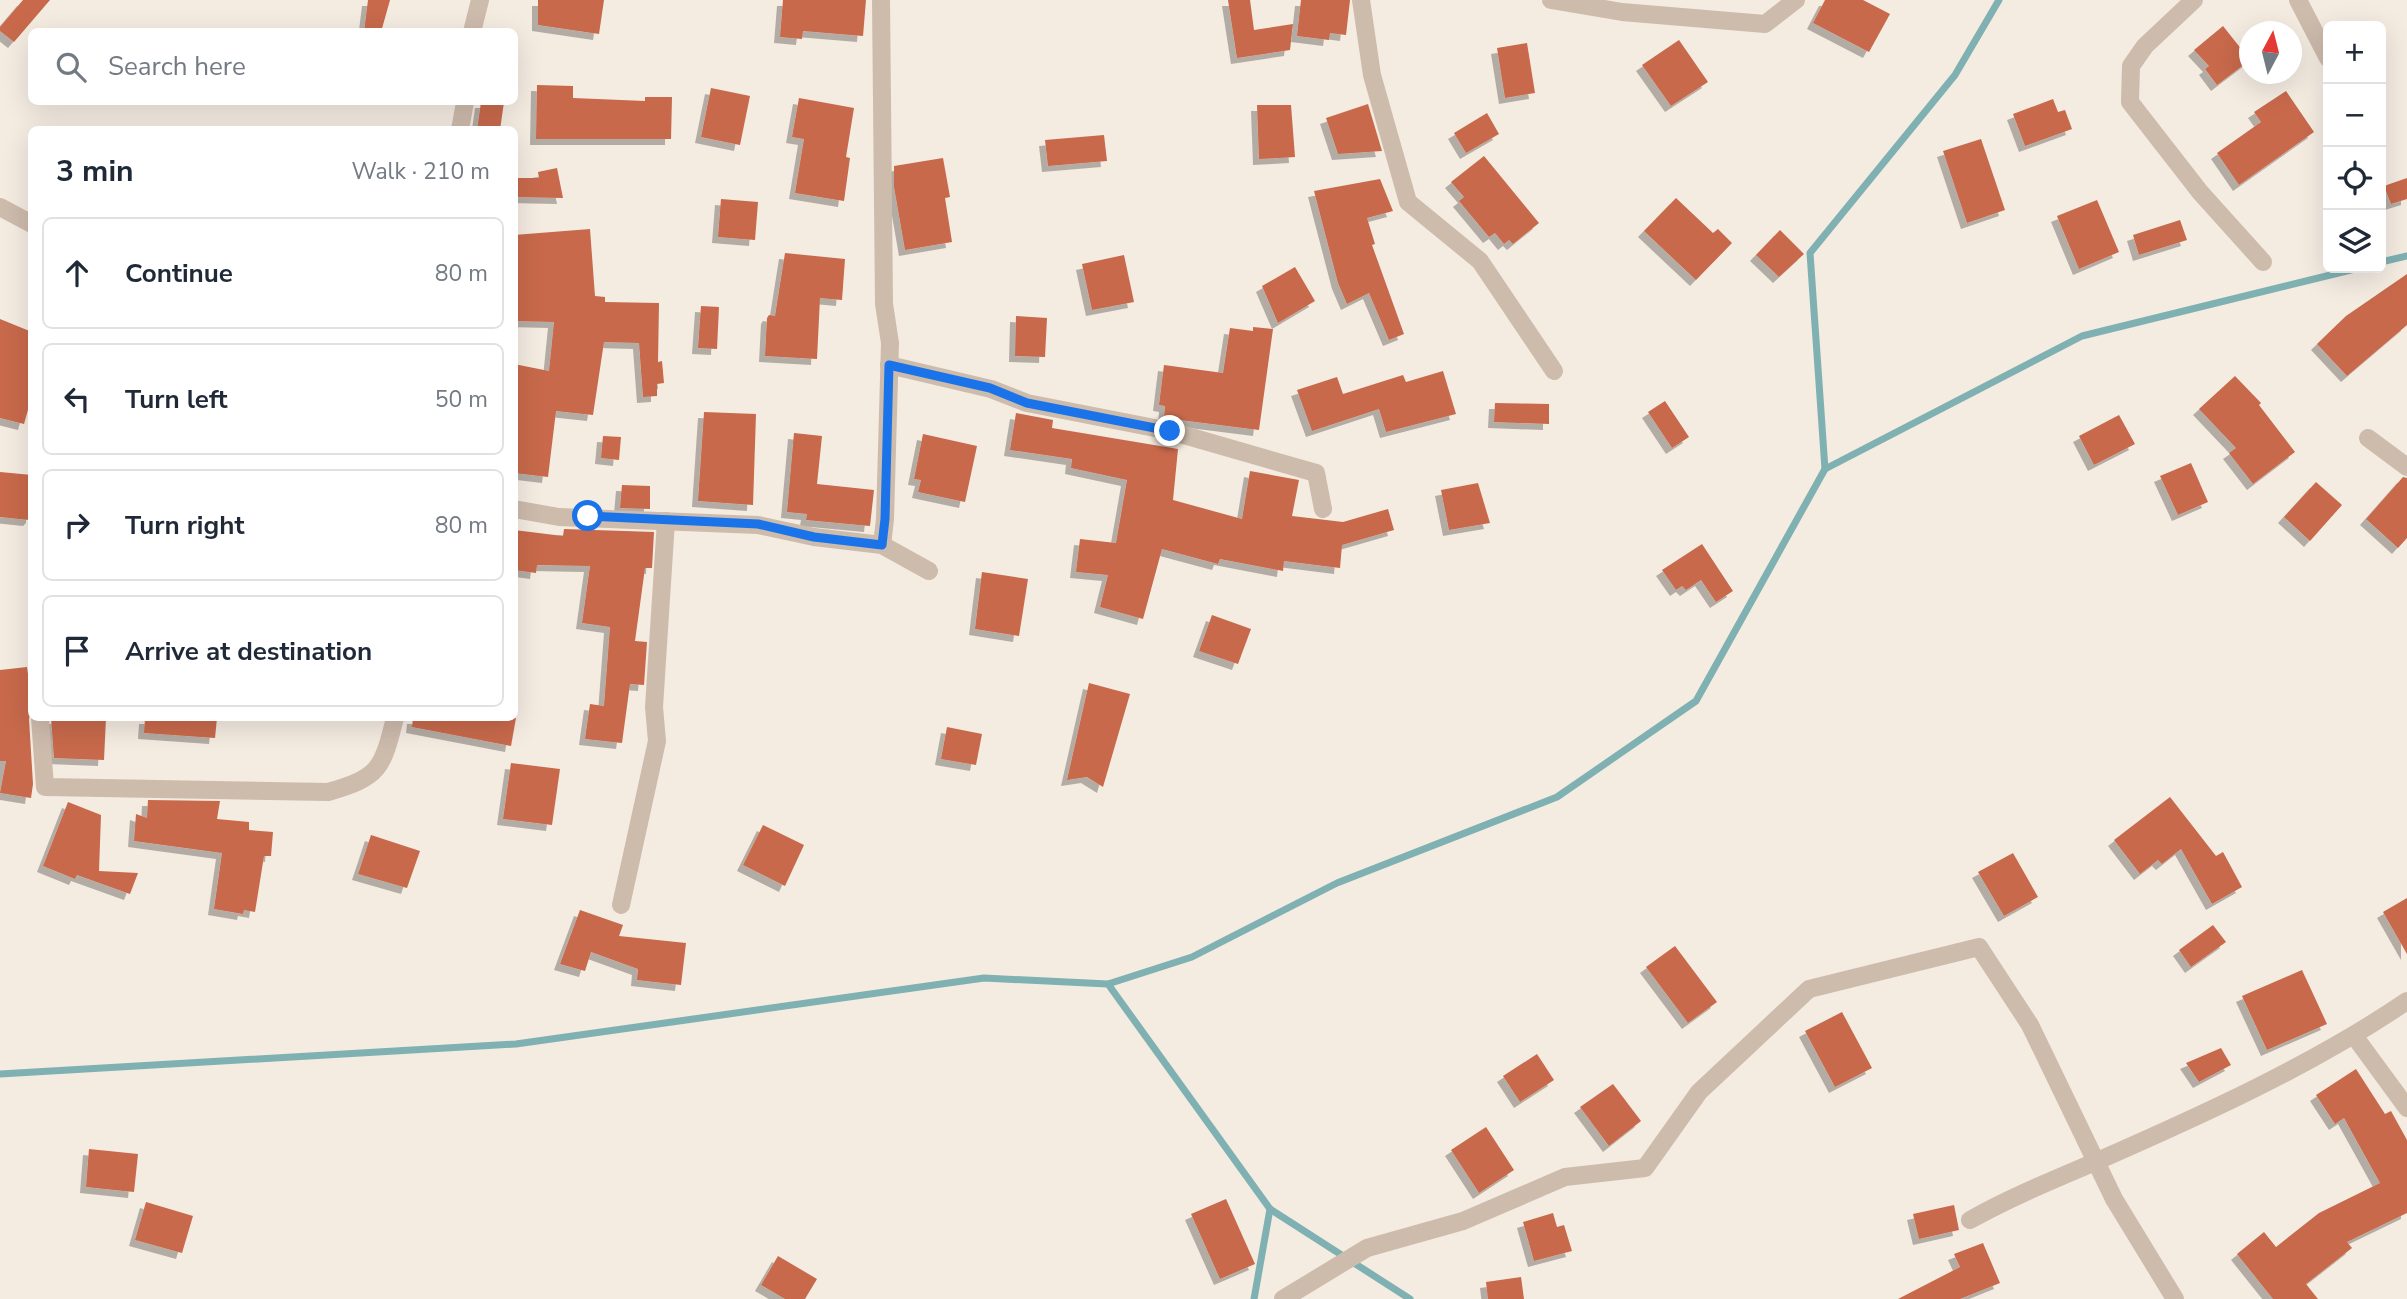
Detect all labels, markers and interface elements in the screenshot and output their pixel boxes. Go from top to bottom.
north arrow [2239,21,2302,84]
map controls [2323,21,2386,273]
button: + [2323,21,2386,84]
search box [28,28,518,105]
icon: search [52,48,90,86]
text: Search here [108,49,246,84]
button: − [2323,84,2386,147]
button: locate [2323,147,2386,210]
text: 3 min [56,151,134,192]
text: Walk · 210 m [351,156,490,187]
button: layers [2323,210,2386,273]
icon: ahead [58,254,96,292]
text: Continue [125,256,233,291]
text: 80 m [435,258,488,289]
icon: left [58,380,96,418]
text: Turn left [125,382,228,417]
text: 50 m [435,384,488,415]
route end [1154,415,1185,446]
route start [572,500,603,531]
icon: right [58,506,96,544]
text: Turn right [125,508,244,543]
text: 80 m [435,510,488,541]
icon: arrive [58,632,96,670]
text: Arrive at destination [125,634,372,669]

